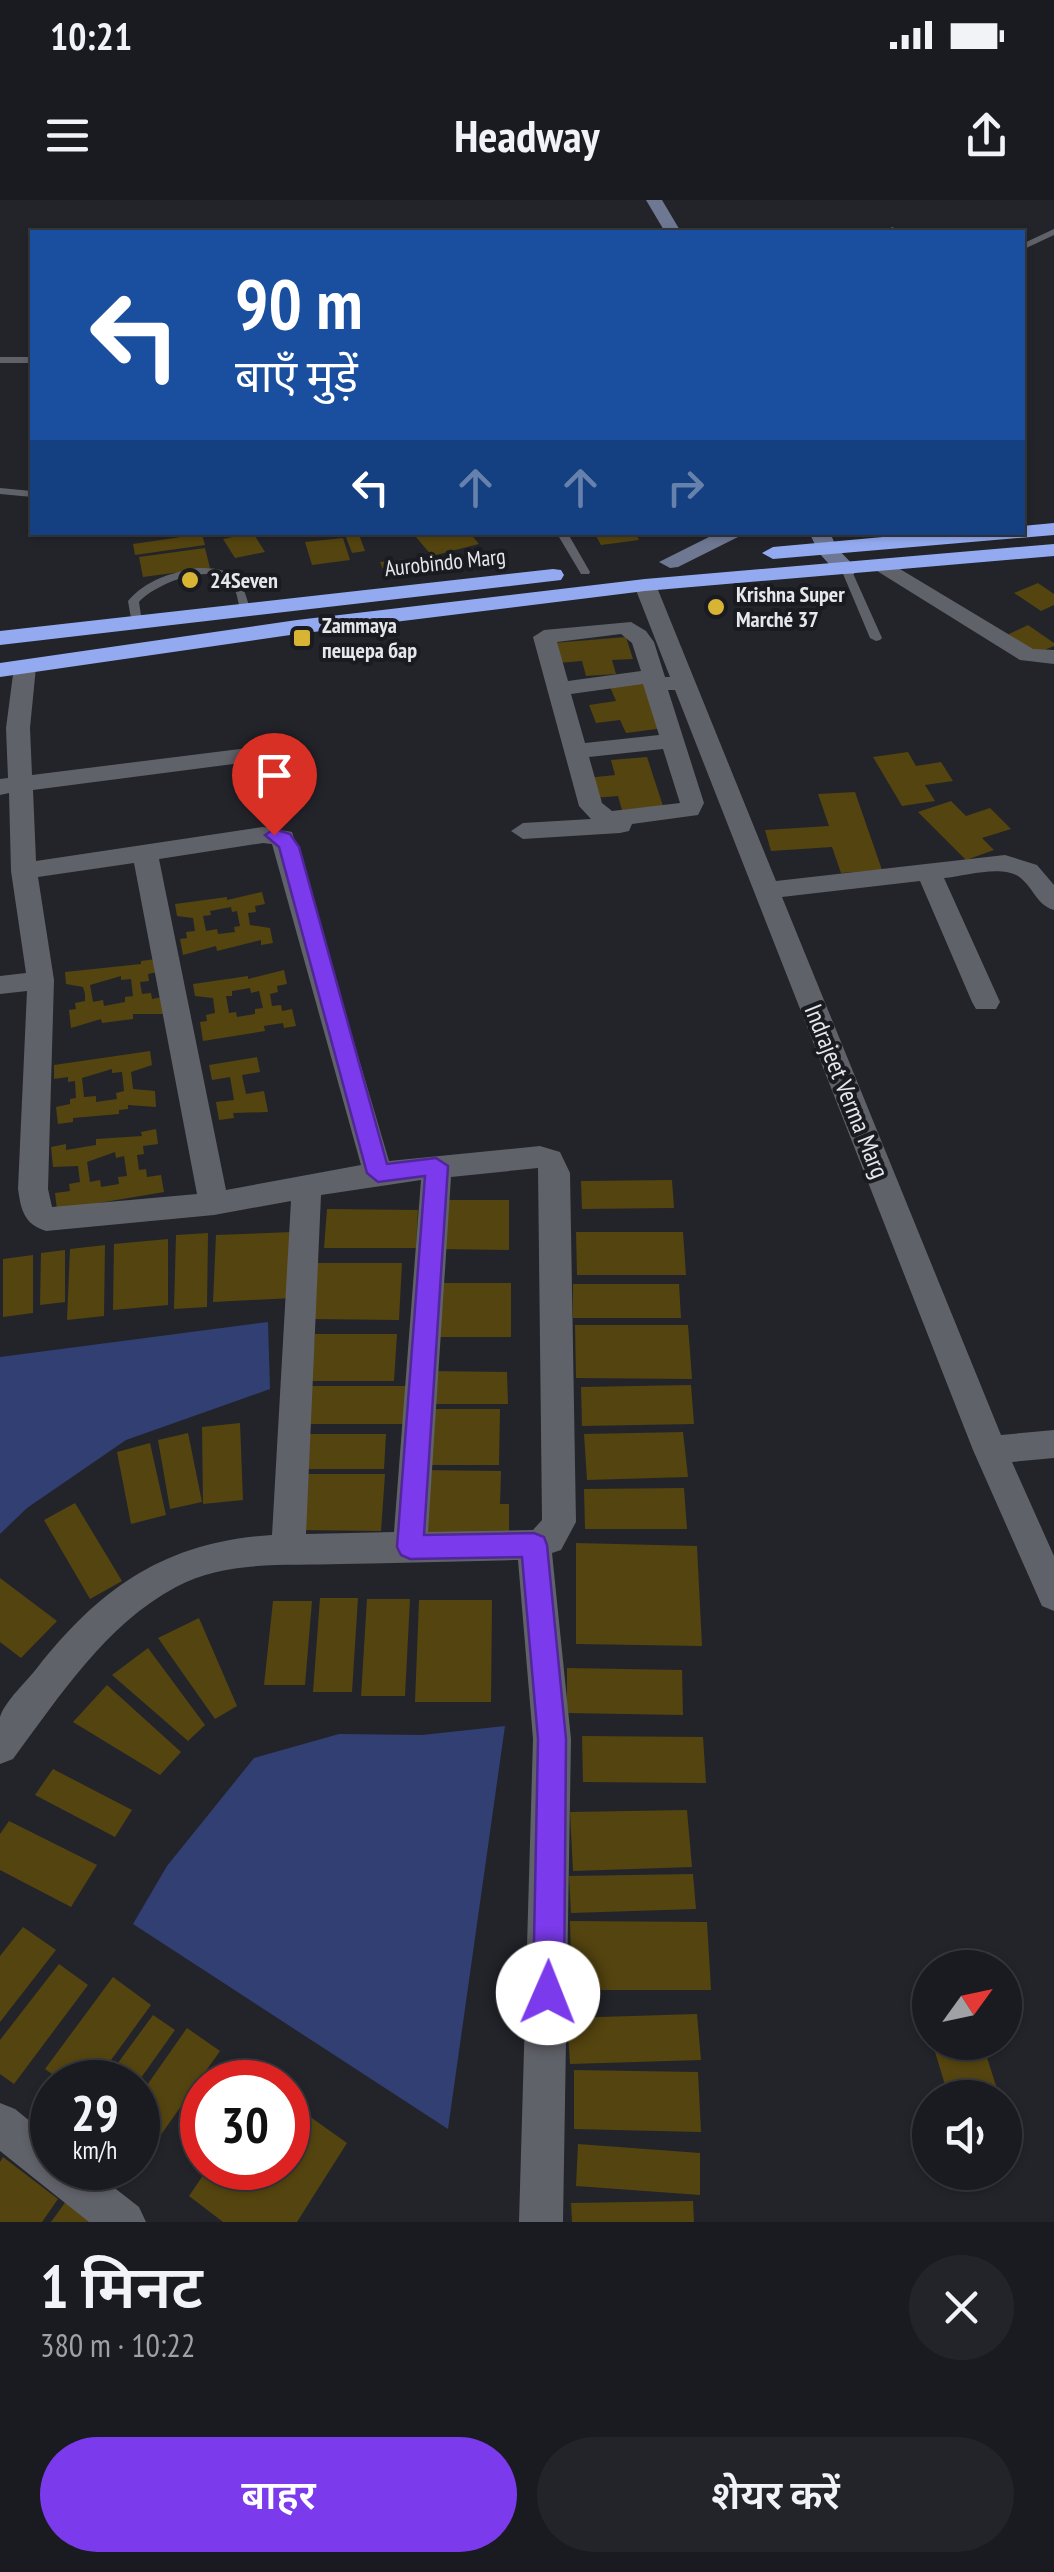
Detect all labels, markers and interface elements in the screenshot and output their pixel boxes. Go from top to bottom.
text: 10:21 [50,11,132,60]
text: Headway [454,106,600,164]
icon: menu [40,108,95,163]
icon: share [959,108,1014,163]
text: 90 m [235,258,363,348]
icon: left [70,270,200,400]
text: बाएँ मुड़ें [235,346,358,404]
icon: left [343,460,398,515]
icon: ahead [448,460,503,515]
icon: ahead [553,460,608,515]
icon: right [658,460,713,515]
street label: Aurobindo Marg [383,542,507,582]
place label: 24Seven [210,566,278,594]
marker: 24Seven [179,569,201,591]
place label: Krishna Super Marché 37 [736,580,845,633]
marker: Krishna Super Marché 37 [705,596,727,618]
place label: Zammaya пещера бар [322,611,417,664]
marker: Zammaya пещера бар [291,627,313,649]
pin [232,733,317,836]
icon: arrive [247,748,302,803]
street label: Indrajeet Verma Marg [798,999,896,1183]
position arrow [496,1941,600,2045]
north arrow [912,1950,1022,2060]
map controls [912,1950,1022,2190]
speed limit sign: 30 [180,2060,310,2190]
text: 29 [71,2080,119,2145]
button: sound [912,2080,1022,2190]
text: km/h [73,2134,117,2166]
text: 1 मिनट [40,2247,203,2325]
button: close [909,2255,1014,2360]
text: 380 m · 10:22 [40,2324,195,2366]
button: बाहर [40,2437,517,2552]
button: शेयर करें [537,2437,1014,2552]

